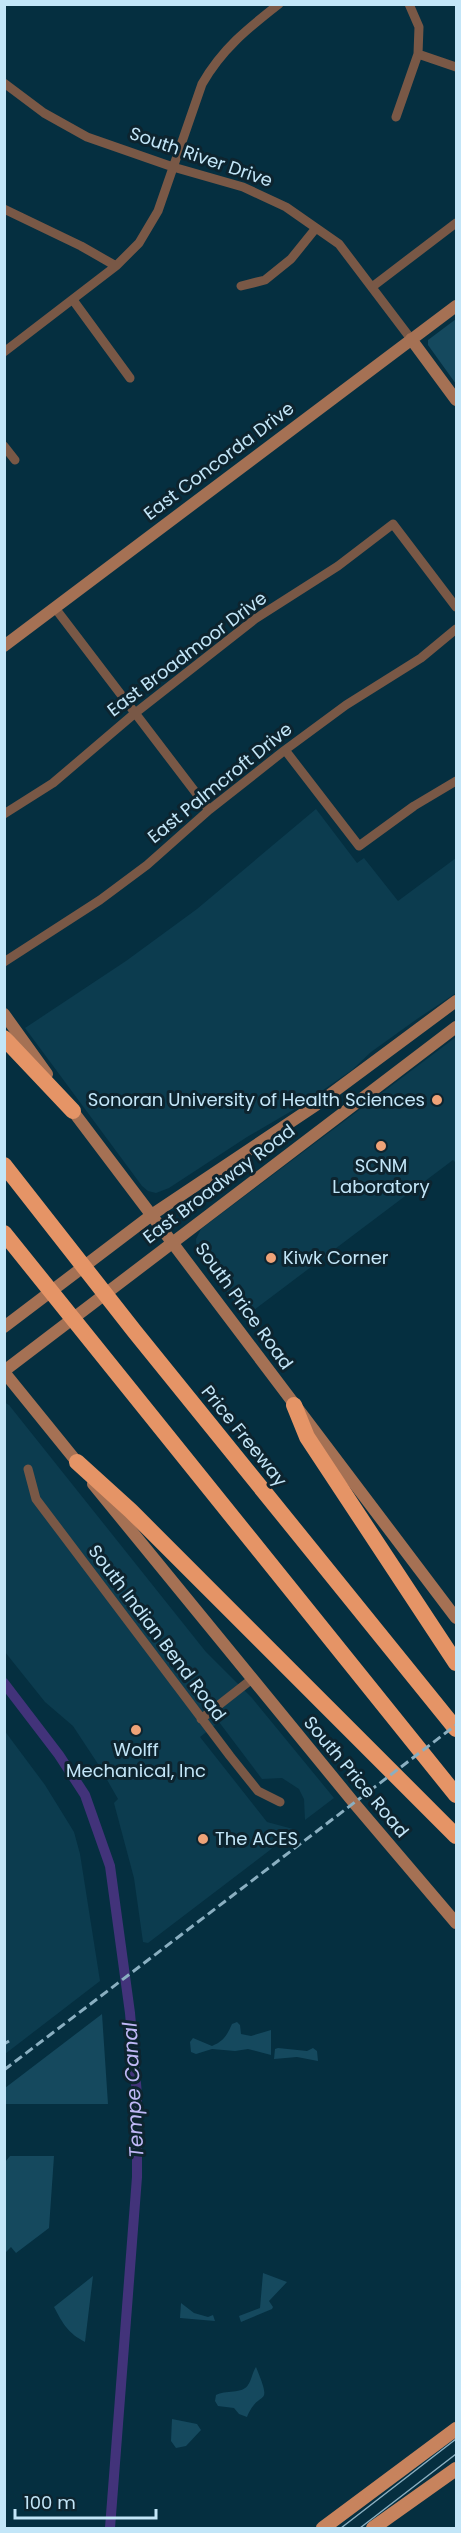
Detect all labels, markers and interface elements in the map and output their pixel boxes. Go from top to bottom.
street label: South River Drive [126,120,276,193]
street label: East Concorda Drive [138,396,299,526]
street label: East Broadmoor Drive [102,585,272,722]
street label: East Palmcroft Drive [142,716,297,849]
place label: Sonoran University of Health Sciences [88,1087,425,1112]
marker: Sonoran University of Health Sciences [430,1093,444,1107]
street label: East Broadway Road [138,1118,300,1249]
marker: SCNM Laboratory [374,1139,388,1153]
place label: SCNM Laboratory [332,1153,430,1199]
street label: South Price Road [190,1237,299,1374]
place label: Kiwk Corner [283,1245,389,1270]
marker: Kiwk Corner [264,1251,278,1265]
street label: Price Freeway [196,1380,293,1492]
street label: South Indian Bend Road [83,1539,232,1726]
street label: South Price Road [298,1711,415,1843]
marker: Wolff Mechanical, Inc [129,1723,143,1737]
place label: Wolff Mechanical, Inc [66,1737,206,1783]
place label: The ACES [215,1826,298,1851]
marker: The ACES [196,1832,210,1846]
water label: Tempe Canal [115,2021,151,2159]
scale bar [15,2482,156,2520]
text: 100 m [24,2490,76,2515]

